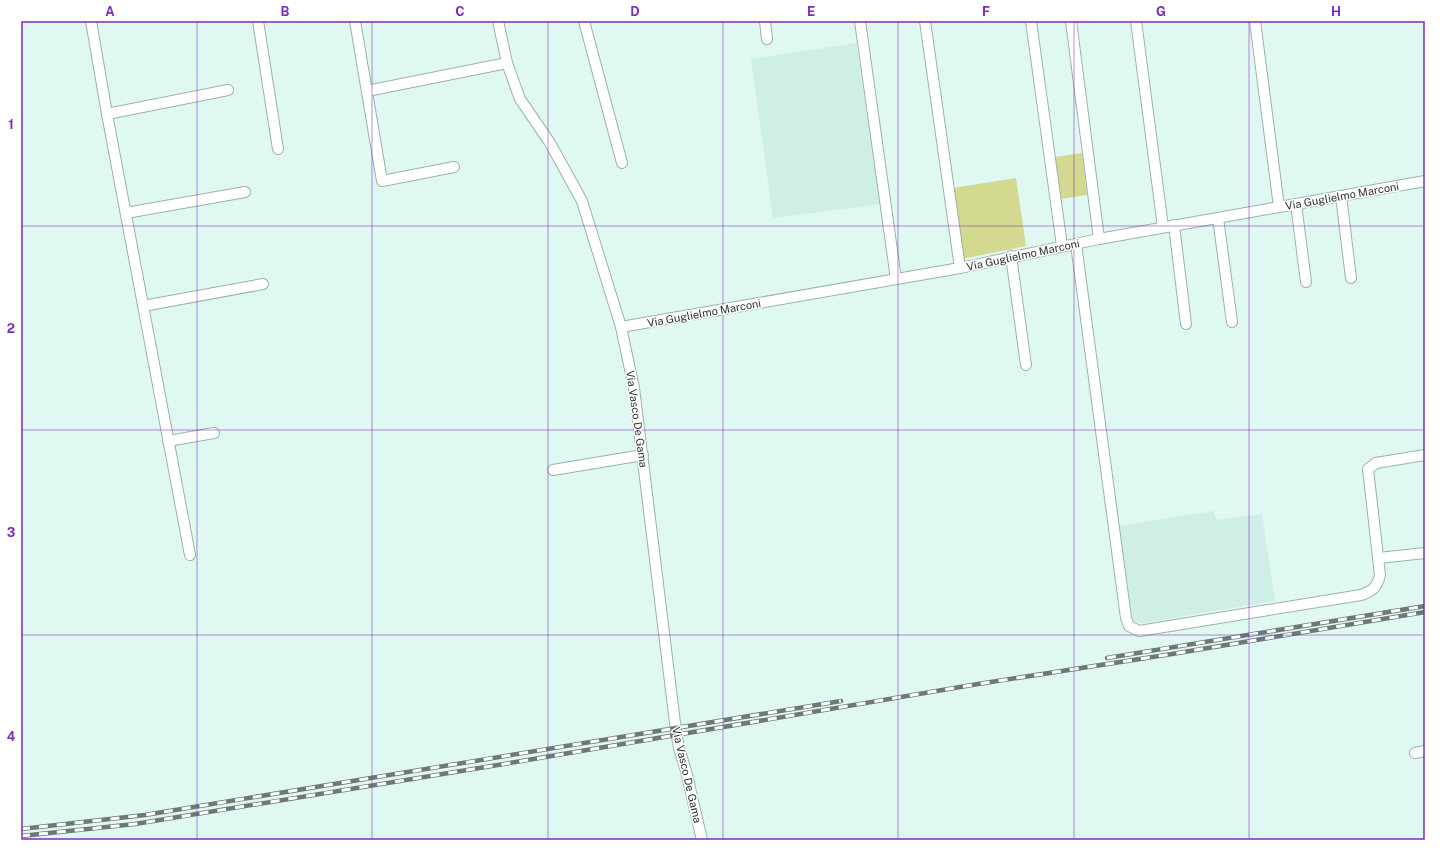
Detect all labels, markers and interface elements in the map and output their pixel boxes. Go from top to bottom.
text: A [105,4,115,19]
text: B [281,4,290,19]
text: C [455,4,465,19]
text: D [630,4,640,19]
text: E [807,4,815,19]
text: F [982,4,990,19]
text: G [1156,4,1166,19]
text: H [1331,4,1341,19]
text: 1 [8,117,14,132]
street label: Via Guglielmo Marconi [1284,180,1400,212]
street label: Via Guglielmo Marconi [965,237,1081,273]
street label: Via Guglielmo Marconi [646,297,762,329]
text: 2 [7,321,15,336]
street label: Via Vasco De Gama [624,370,650,468]
text: 3 [7,525,16,540]
street label: Via Vasco De Gama [670,726,704,824]
text: 4 [7,729,16,744]

